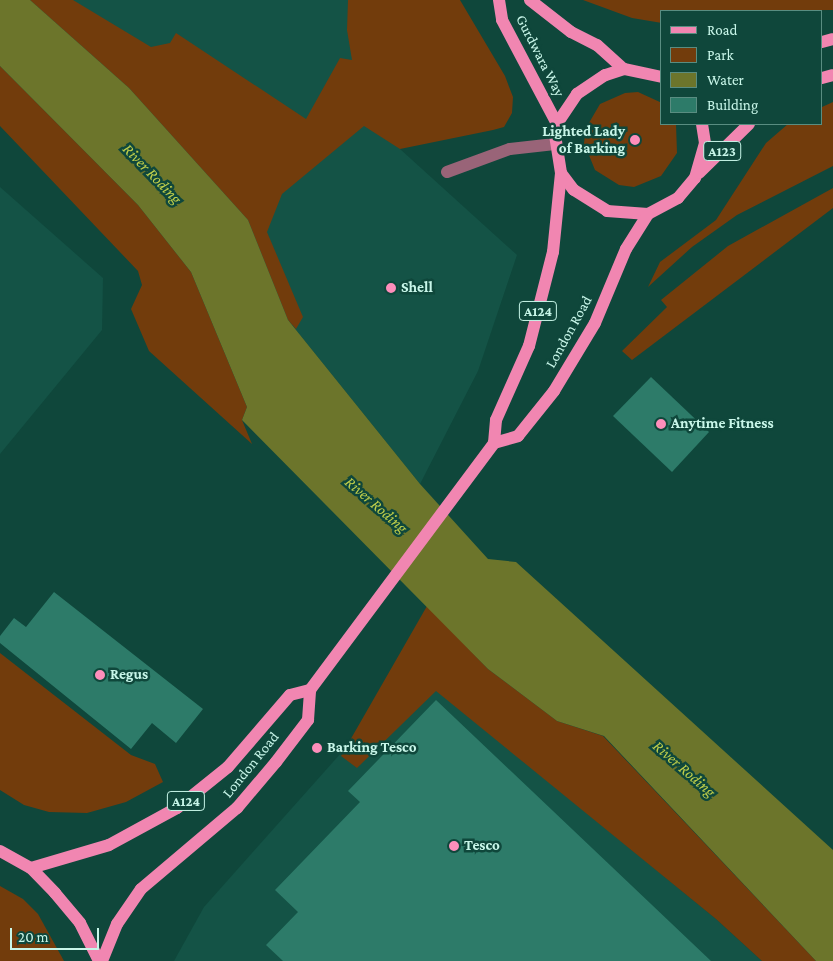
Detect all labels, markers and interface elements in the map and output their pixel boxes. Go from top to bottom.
legend [660,10,823,125]
street label: Gurdwara Way [512,12,568,100]
text: Road [707,22,737,38]
text: Park [707,47,734,63]
text: Water [707,72,744,88]
text: Building [707,97,758,113]
place label: Lighted Lady of Barking [542,122,625,157]
marker: Lighted Lady of Barking [629,134,641,146]
water label: River Roding [118,140,186,208]
road number: A123 [702,140,742,162]
place label: Shell [401,279,433,297]
marker: Shell [385,282,397,294]
street label: London Road [542,293,596,371]
road number: A124 [518,300,558,322]
place label: Anytime Fitness [671,415,774,433]
marker: Anytime Fitness [655,418,667,430]
water label: River Roding [341,473,411,537]
place label: Regus [110,666,148,684]
marker: Regus [94,669,106,681]
street label: London Road [219,728,283,802]
water label: River Roding [649,737,719,801]
place label: Barking Tesco [327,739,416,757]
marker: Barking Tesco [311,742,323,754]
road number: A124 [166,789,206,812]
place label: Tesco [464,837,500,855]
marker: Tesco [448,840,460,852]
scale bar [12,918,101,950]
text: 20 m [18,929,49,945]

